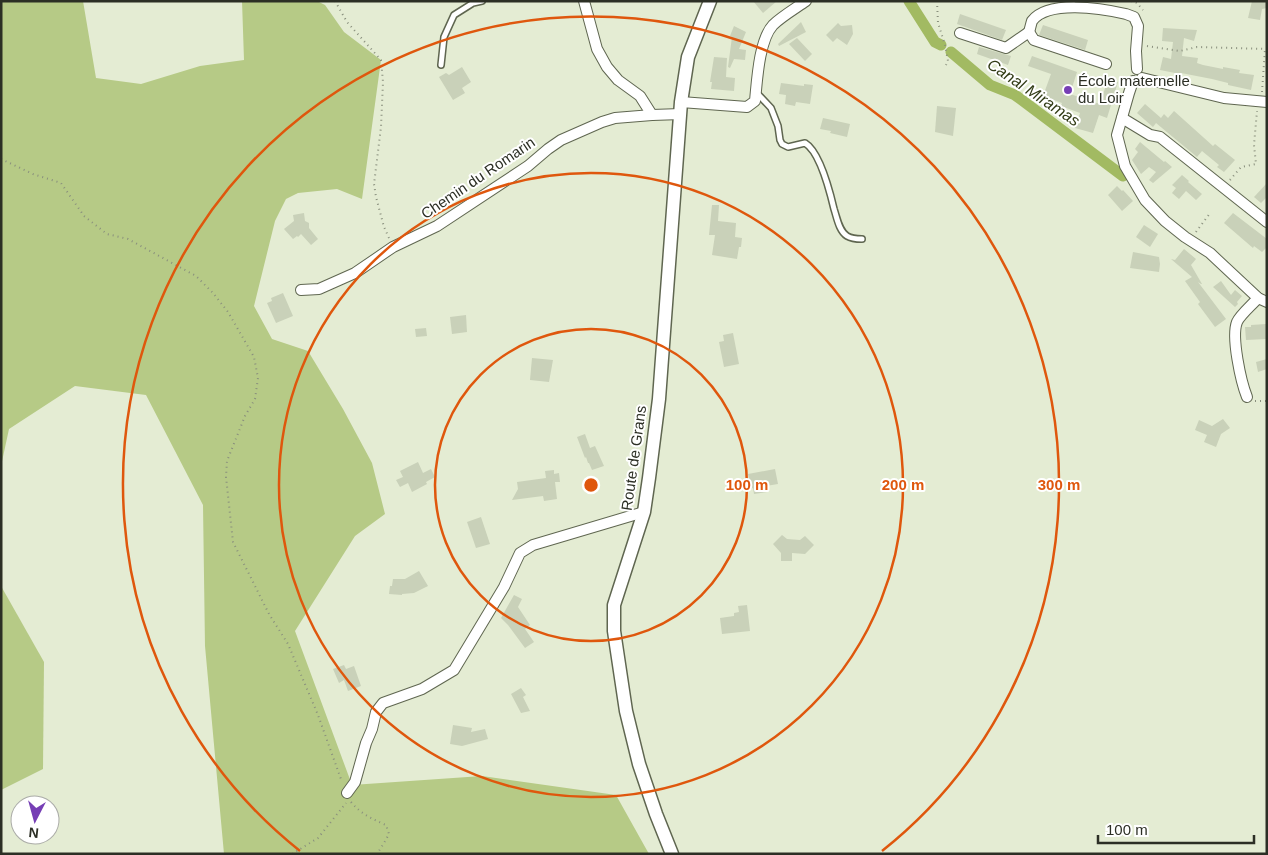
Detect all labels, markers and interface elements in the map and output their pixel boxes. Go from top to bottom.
water label: Canal Miramas [984,55,1083,130]
place label: École maternelle du Loir [1078,72,1190,106]
marker: École maternelle du Loir [1062,84,1074,96]
street label: Chemin du Romarin [418,133,538,222]
street label: Route de Grans [618,404,649,512]
centre of rings [582,476,600,494]
text: 100 m [726,476,768,493]
text: 200 m [882,476,924,493]
text: 300 m [1038,476,1080,493]
north arrow [10,795,60,845]
scale bar [1098,812,1254,844]
text: 100 m [1106,821,1148,838]
text: N [28,824,40,841]

